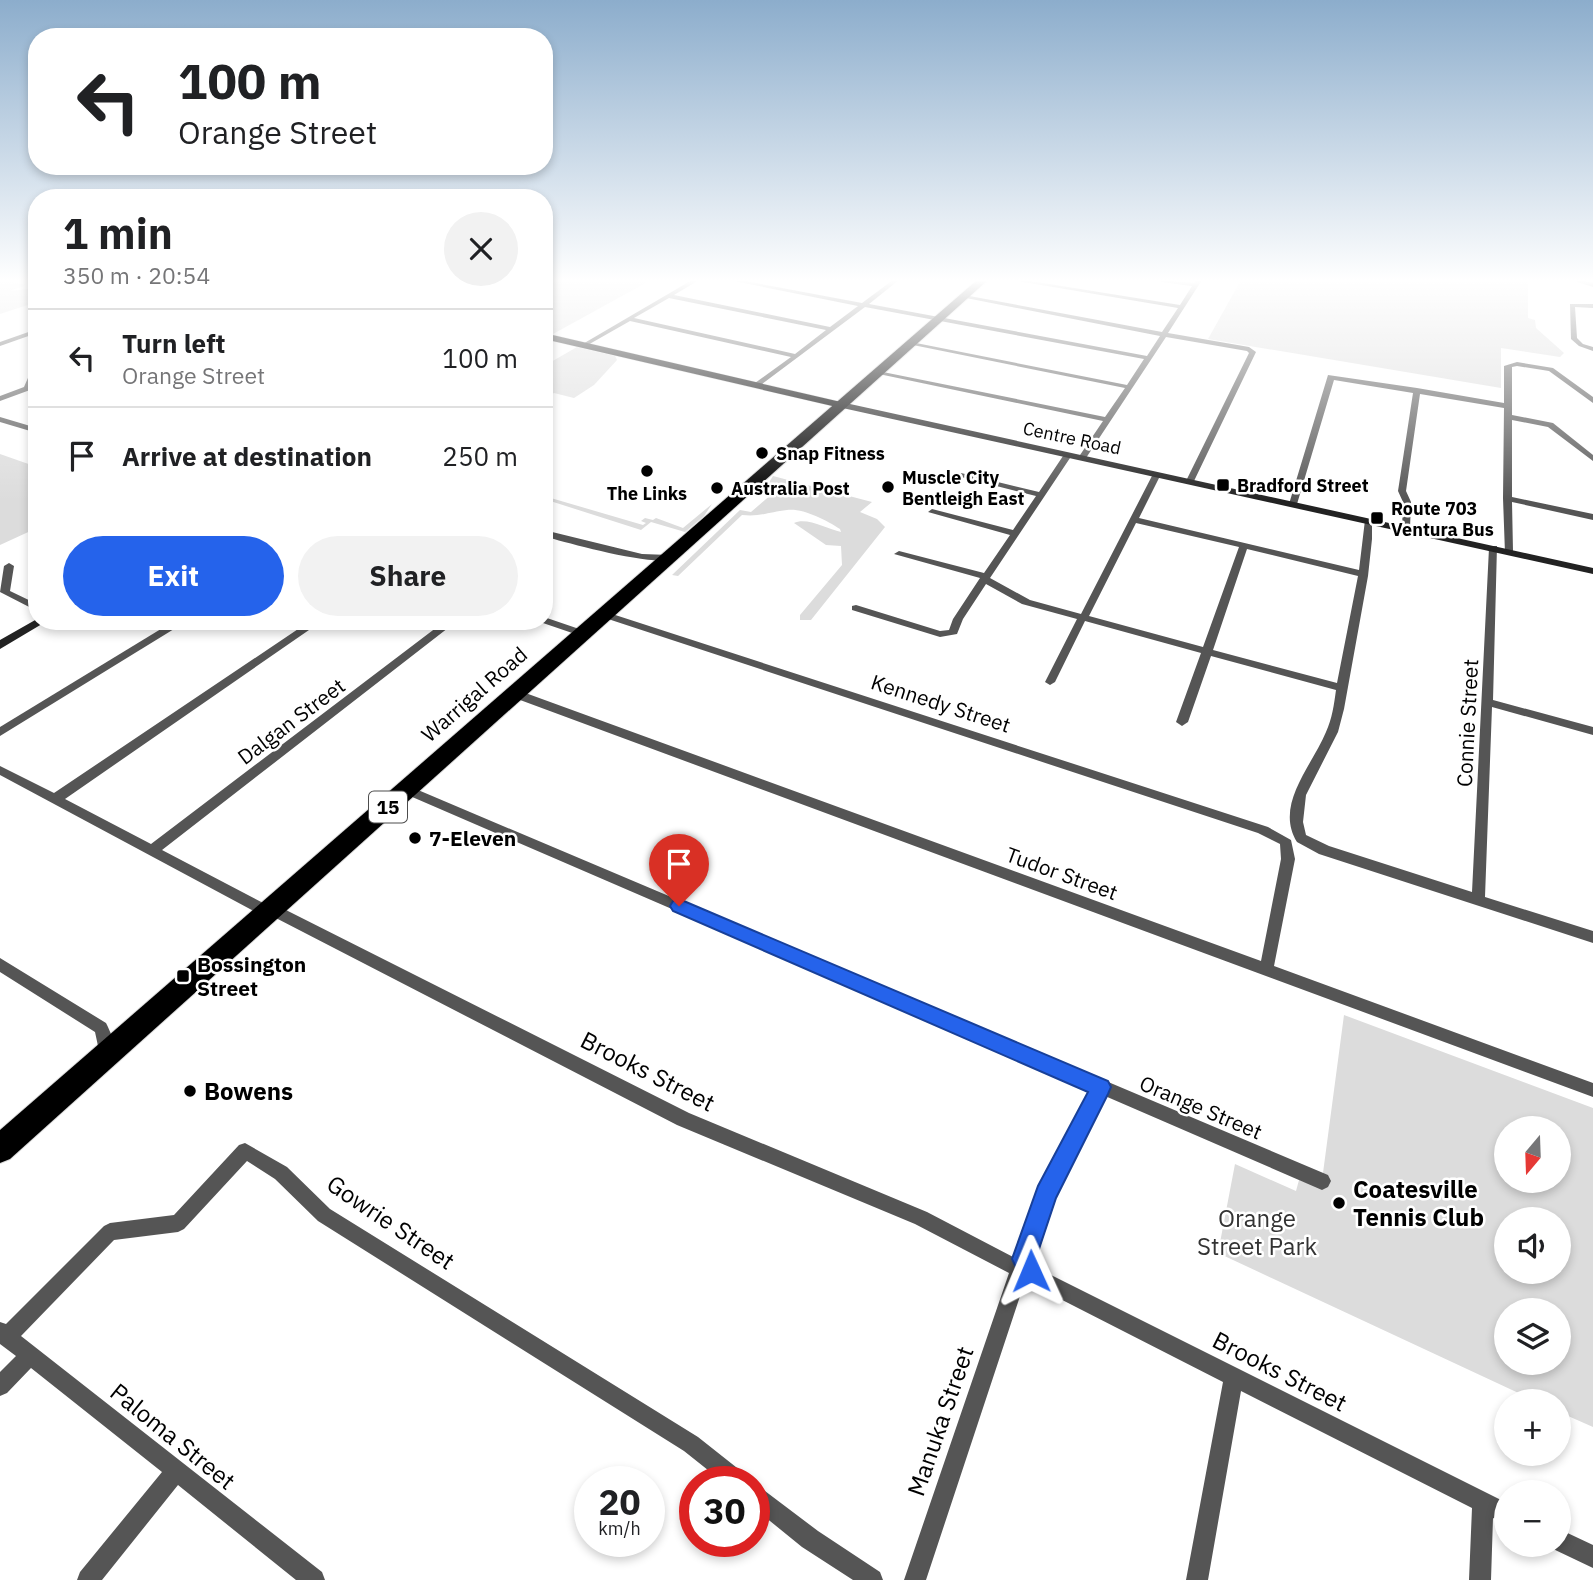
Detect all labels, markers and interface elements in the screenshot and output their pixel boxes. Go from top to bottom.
text: 100 m [178,49,322,112]
icon: left [63,56,154,147]
text: Orange Street [178,111,377,153]
text: 1 min [63,206,173,261]
button: close [444,212,518,286]
text: 350 m · 20:54 [63,260,210,290]
text: Turn left [122,326,225,360]
icon: left [63,339,101,377]
text: 100 m [442,341,518,375]
text: Orange Street [122,360,265,390]
street label: Centre Road [1021,416,1123,460]
icon: arrive [63,437,101,475]
text: Arrive at destination [122,439,372,473]
text: 250 m [442,439,518,473]
place label: Snap Fitness [776,442,885,465]
marker: Snap Fitness [754,445,770,461]
marker: The Links [639,463,655,479]
place label: Muscle City Bentleigh East [902,466,1024,510]
place label: Bradford Street [1237,474,1369,497]
place label: Australia Post [731,477,850,500]
marker: Bradford Street [1215,477,1231,493]
marker: Muscle City Bentleigh East [880,479,896,495]
marker: Australia Post [709,480,725,496]
place label: The Links [607,482,687,505]
place label: Route 703 Ventura Bus [1391,497,1494,541]
marker: Route 703 Ventura Bus [1369,510,1385,526]
button: Exit [63,536,284,616]
button: Share [298,536,518,616]
street label: Warrigal Road [415,640,533,748]
street label: Connie Street [1450,658,1484,788]
street label: Kennedy Street [868,667,1014,739]
street label: Dalgan Street [232,671,350,771]
road number: 15 [369,792,407,822]
place label: 7-Eleven [429,824,516,852]
marker: 7-Eleven [407,830,423,846]
pin [649,834,709,906]
street label: Tudor Street [1002,840,1122,906]
icon: arrive [660,845,698,883]
place label: Bossington Street [197,950,306,1002]
marker: Bossington Street [175,968,191,984]
street label: Brooks Street [575,1023,721,1119]
street label: Orange Street [1135,1069,1267,1145]
place label: Bowens [204,1075,293,1107]
marker: Bowens [182,1083,198,1099]
north arrow [1494,1116,1572,1194]
map controls [1494,1116,1571,1557]
street label: Gowrie Street [321,1167,461,1277]
place label: Coatesville Tennis Club [1353,1173,1484,1233]
marker: Coatesville Tennis Club [1331,1195,1347,1211]
park label: Orange Street Park [1197,1202,1317,1262]
button: sound [1494,1207,1571,1284]
position arrow [994,1234,1068,1308]
button: layers [1494,1298,1571,1375]
street label: Brooks Street [1207,1323,1353,1419]
street label: Manuka Street [899,1342,981,1500]
street label: Paloma Street [104,1376,242,1496]
button: + [1494,1389,1571,1466]
speed limit sign: 30 [679,1466,770,1557]
text: 20 [598,1479,641,1525]
button: − [1494,1480,1571,1557]
text: km/h [598,1517,641,1540]

